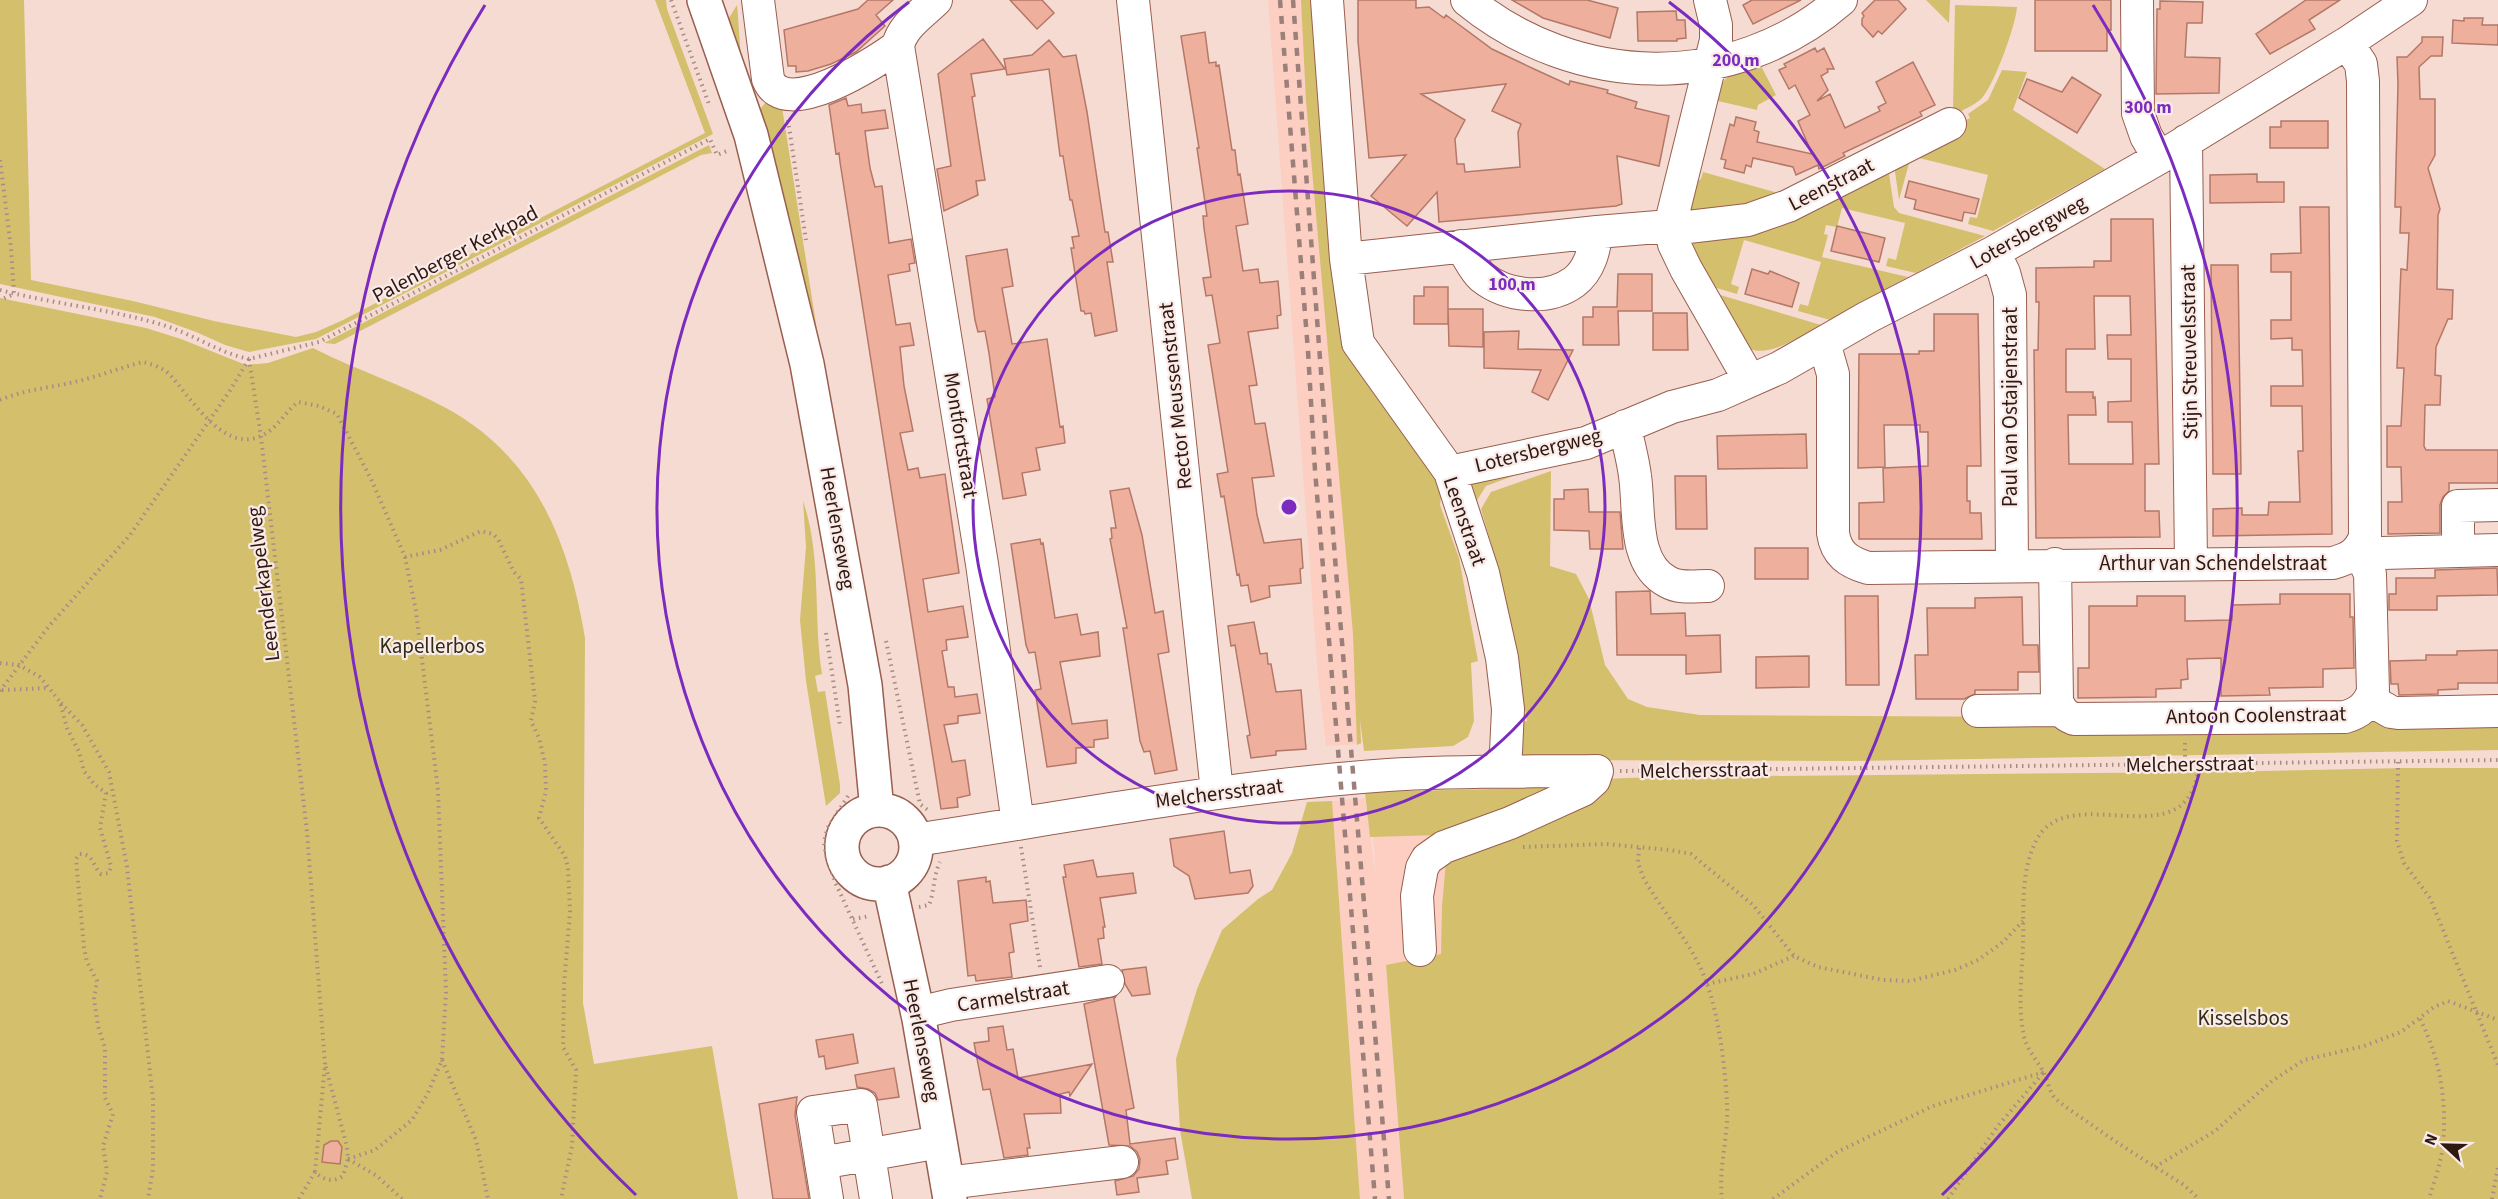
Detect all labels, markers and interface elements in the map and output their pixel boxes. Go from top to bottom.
text: 200 m [1712,48,1760,73]
text: 300 m [2124,95,2172,120]
street label: Leenstraat [1783,150,1879,218]
street label: Lotersbergweg [1964,187,2092,277]
street label: Palenberger Kerkpad [367,198,543,310]
street label: Stijn Streuvelsstraat [2172,264,2206,440]
text: 100 m [1488,272,1536,297]
street label: Rector Meussenstraat [1150,301,1200,491]
street label: Paul van Ostaijenstraat [1995,307,2025,507]
street label: Montfortstraat [936,370,986,500]
street label: Lotersbergweg [1471,420,1605,480]
street label: Heerlenseweg [812,464,864,592]
street label: Leenstraat [1436,472,1494,570]
centre of rings [1279,497,1299,517]
street label: Leenderkapelweg [239,505,287,663]
street label: Arthur van Schendelstraat [2099,548,2327,578]
park label: Kapellerbos [380,631,485,661]
street label: Antoon Coolenstraat [2166,698,2346,732]
street label: Melchersstraat [2125,748,2255,780]
street label: Melchersstraat [1639,754,1769,786]
street label: Melchersstraat [1153,770,1285,816]
street label: Carmelstraat [955,972,1071,1020]
street label: Heerlenseweg [895,976,949,1104]
park label: Kisselsbos [2197,1003,2289,1033]
north arrow [2414,1115,2474,1175]
text: N [2419,1131,2443,1149]

